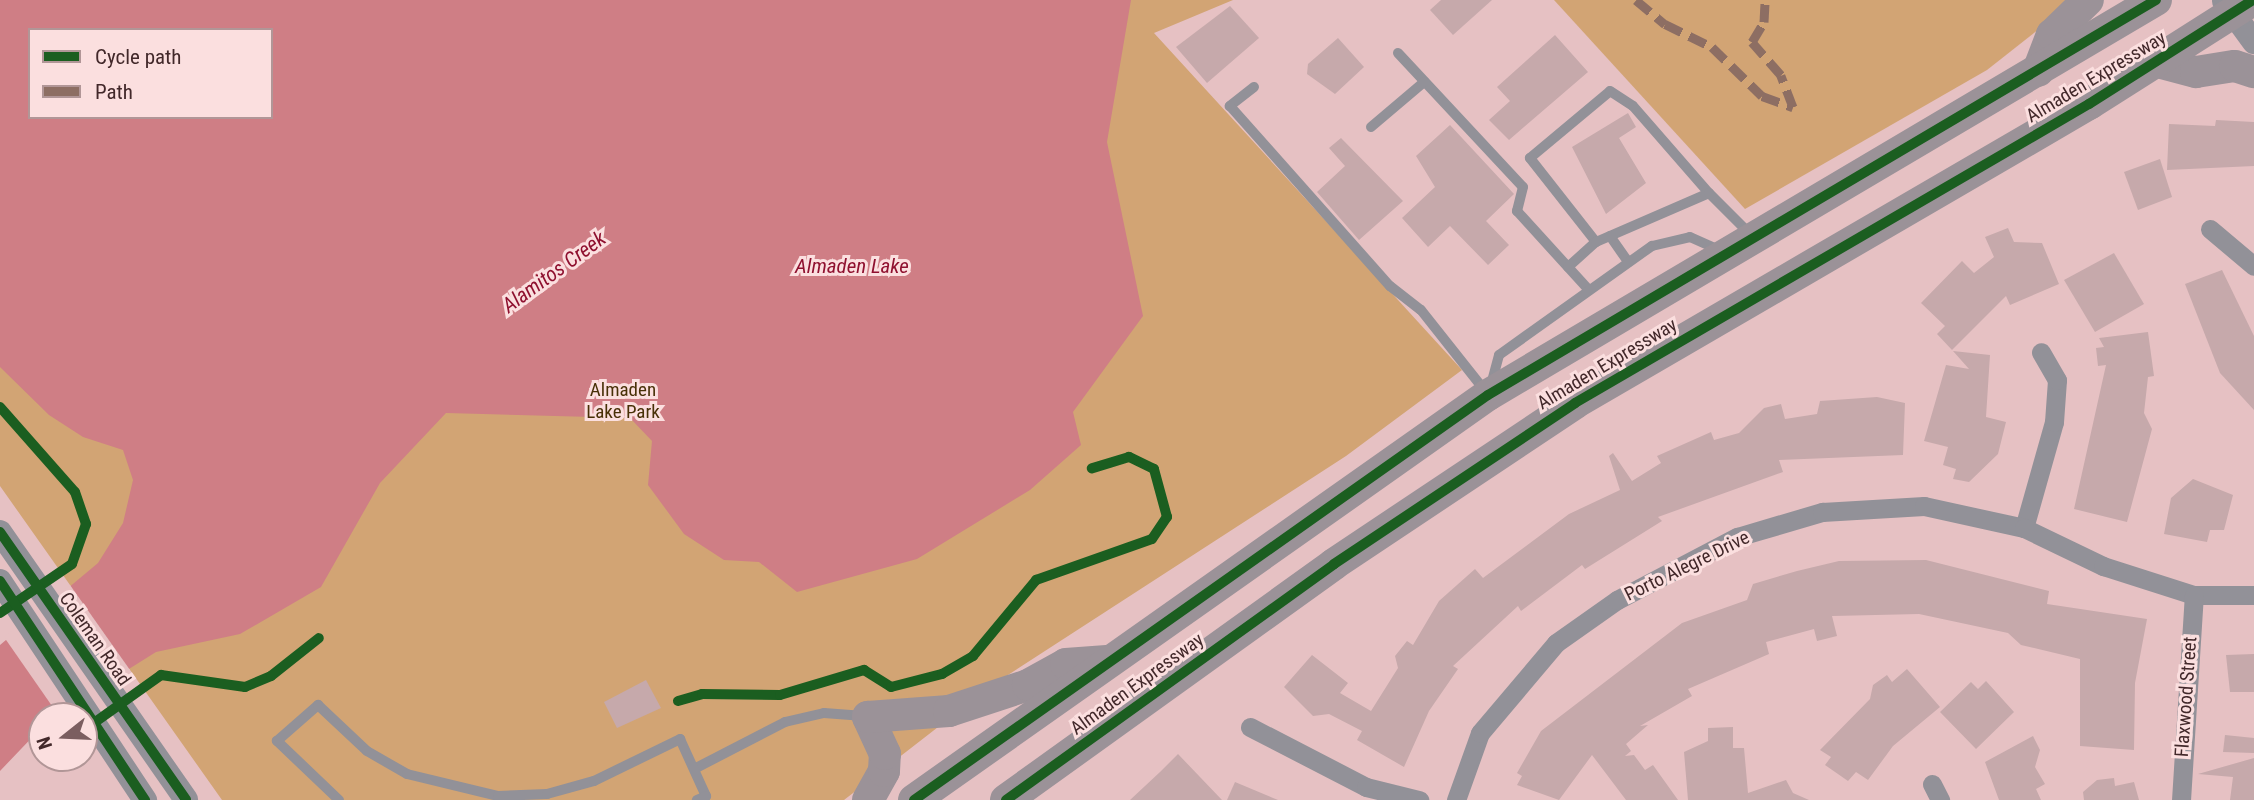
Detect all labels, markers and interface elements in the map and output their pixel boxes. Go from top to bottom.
street label: Almaden Expressway [2022,26,2170,128]
legend [28,28,273,119]
text: Cycle path [95,45,181,69]
text: Path [95,80,133,104]
water label: Alamitos Creek [497,226,611,318]
water label: Almaden Lake [795,253,909,279]
street label: Almaden Expressway [1533,313,1681,415]
park label: Almaden Lake Park [586,379,660,423]
street label: Porto Alegre Drive [1621,526,1753,606]
street label: Coleman Road [54,588,136,690]
street label: Almaden Expressway [1066,628,1208,740]
street label: Flaxwood Street [2170,636,2202,758]
north arrow [28,702,98,772]
text: N [32,734,57,752]

